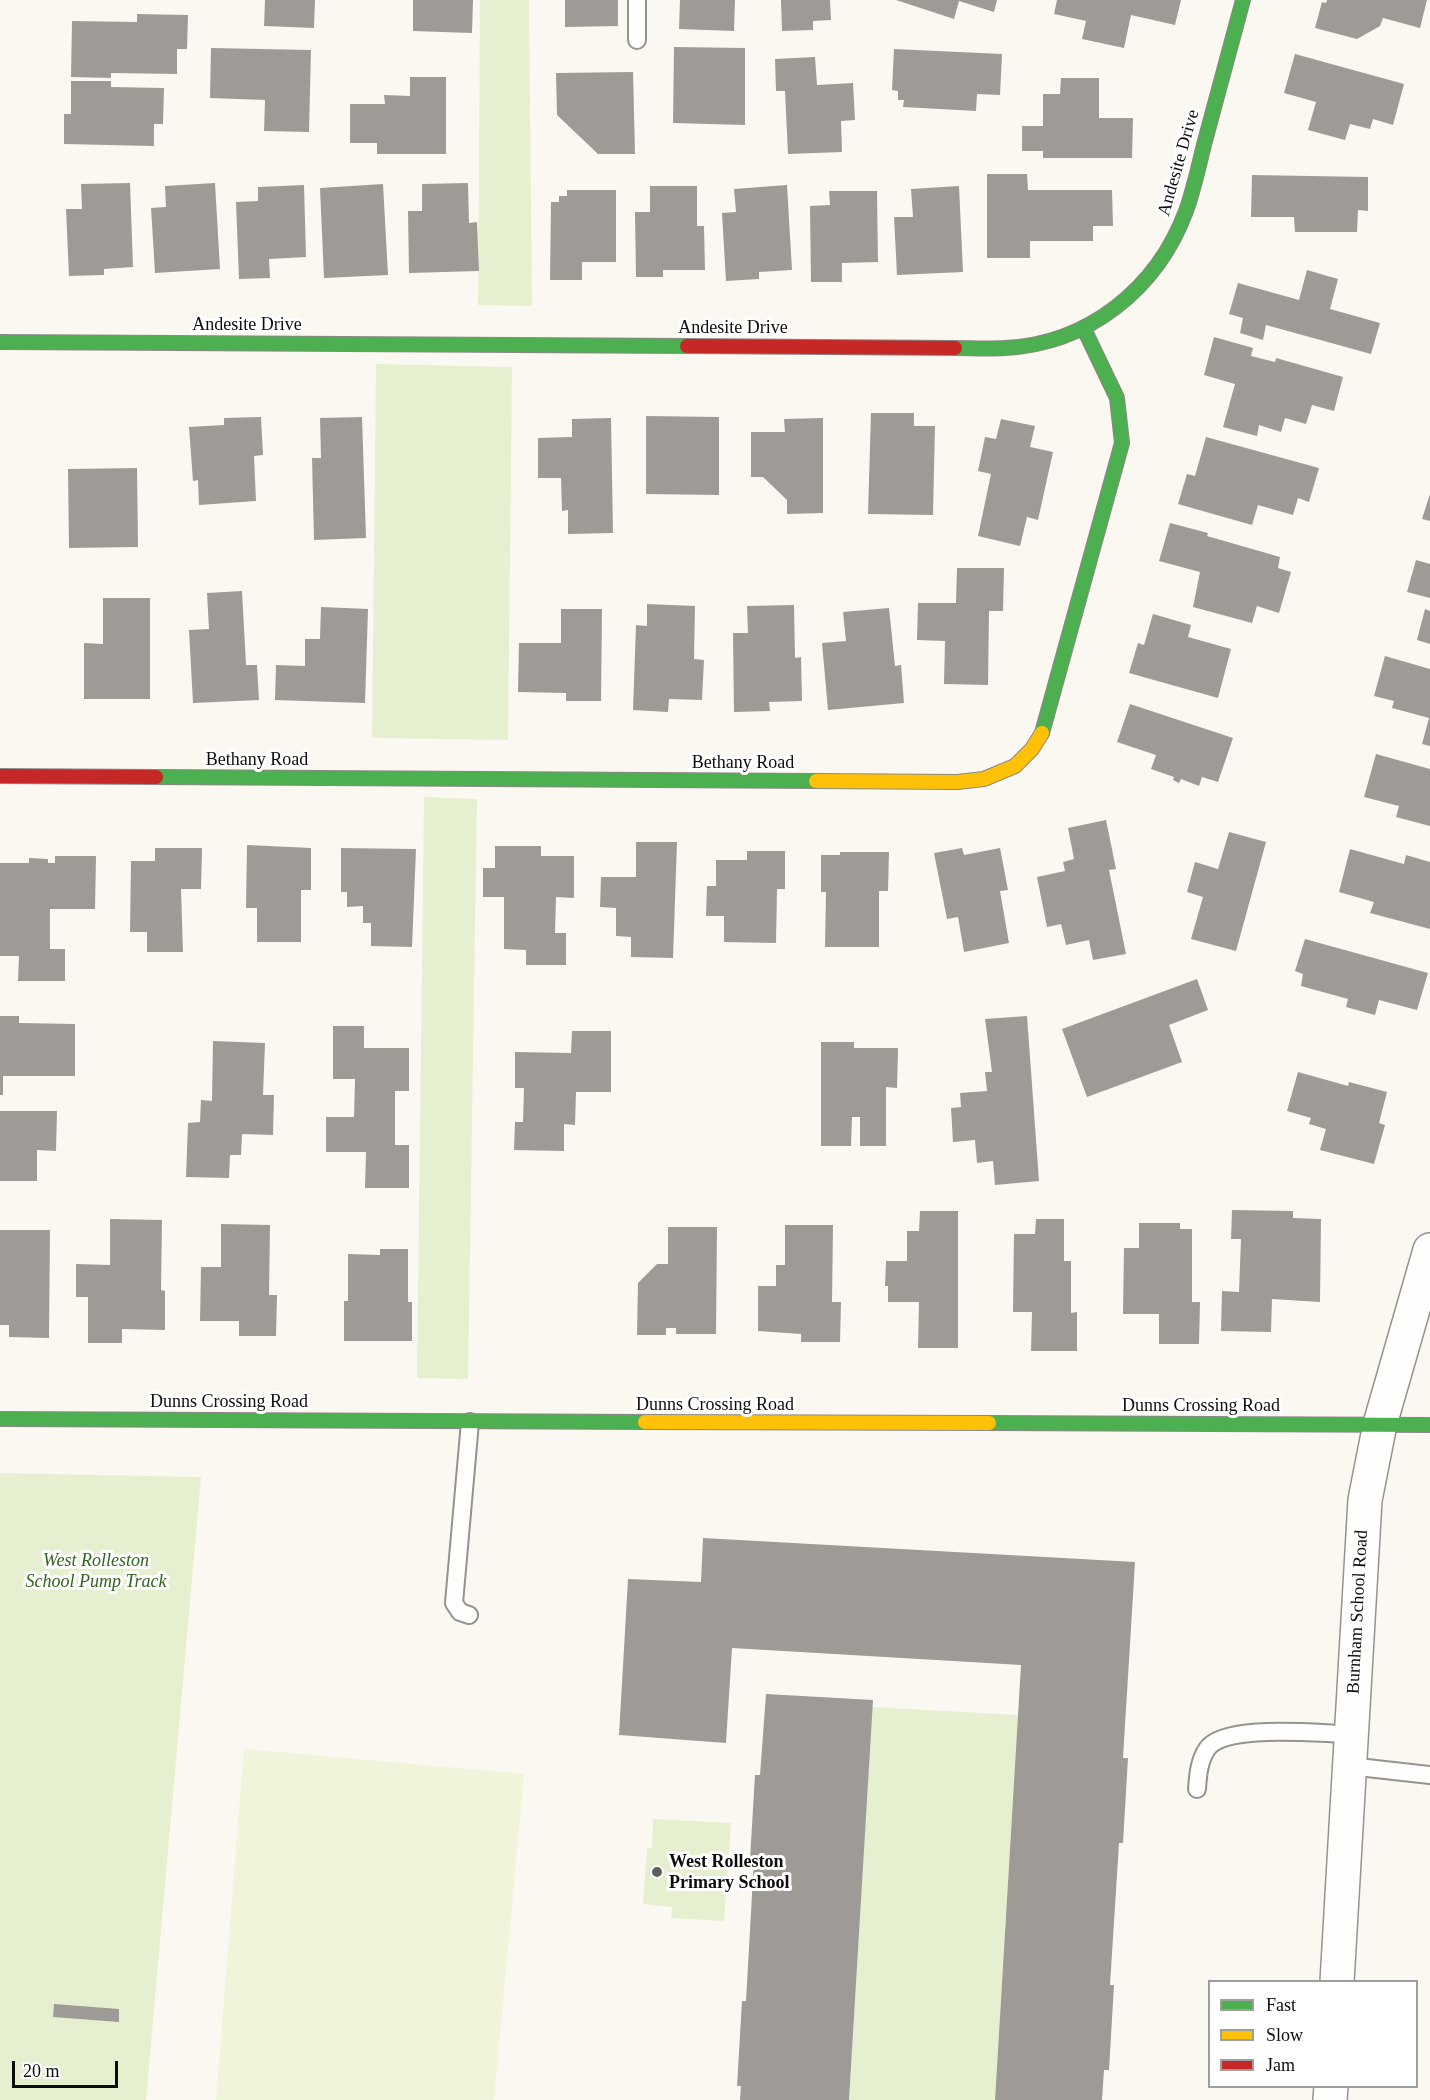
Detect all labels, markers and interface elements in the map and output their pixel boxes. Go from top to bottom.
street label: Andesite Drive [1154,107,1204,219]
street label: Andesite Drive [192,314,302,336]
street label: Andesite Drive [678,317,788,339]
street label: Bethany Road [206,749,308,771]
street label: Bethany Road [692,752,794,774]
street label: Dunns Crossing Road [150,1391,308,1413]
street label: Dunns Crossing Road [636,1394,794,1416]
street label: Dunns Crossing Road [1122,1395,1280,1417]
street label: Burnham School Road [1343,1530,1373,1694]
park label: West Rolleston School Pump Track [26,1550,166,1592]
place label: West Rolleston Primary School [669,1851,789,1894]
marker: West Rolleston Primary School [650,1865,664,1879]
legend [1208,1980,1418,2088]
text: Fast [1266,1995,1296,2015]
text: Slow [1266,2025,1303,2045]
scale bar [15,2049,122,2087]
text: Jam [1266,2055,1295,2075]
text: 20 m [23,2061,60,2081]

